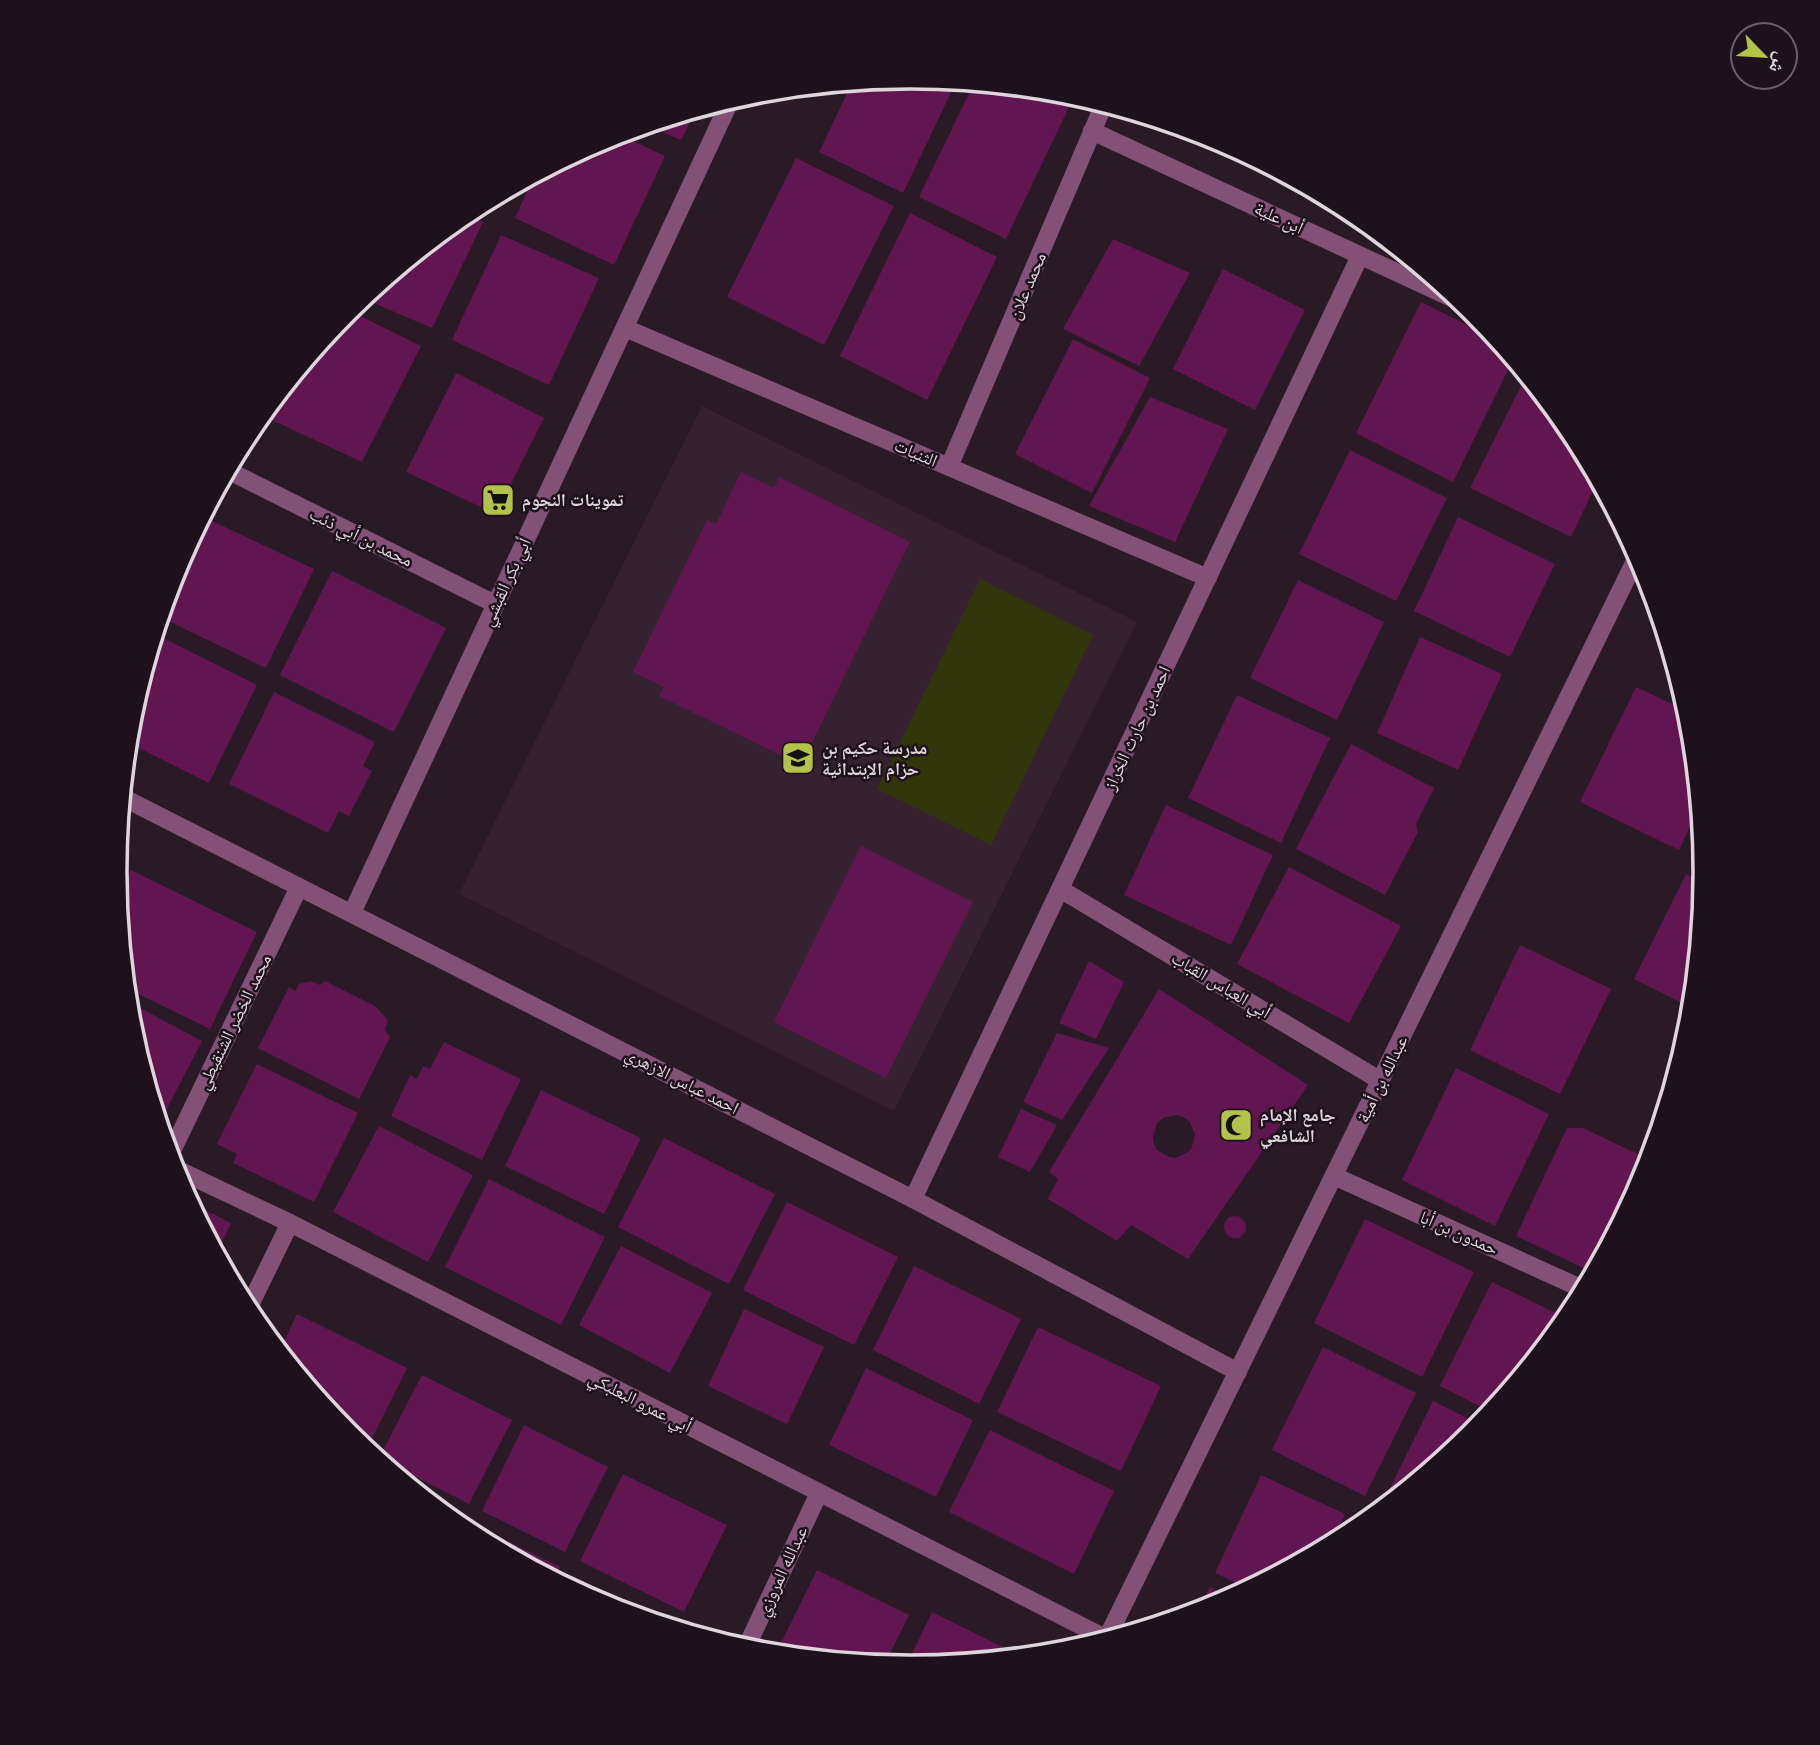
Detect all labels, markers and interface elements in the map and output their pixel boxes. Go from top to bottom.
north arrow [1729,21,1799,91]
text: ش [1763,49,1794,77]
street label: أبن علية [1251,197,1307,239]
street label: محمد علان [1003,249,1051,323]
street label: الثنيات [891,434,941,472]
supermarket icon: تموينات النجوم [479,481,517,519]
place label: تموينات النجوم [522,489,624,512]
street label: محمد بن أبي ذئب [304,503,416,575]
street label: أبي بكر القبشي [476,534,539,631]
street label: احمد بن حارث الخراز [1098,662,1175,795]
place label: مدرسة حكيم بن حزام الإبتدائية [822,737,927,781]
school or university icon: مدرسة حكيم بن حزام الإبتدائية [779,739,817,777]
street label: أبي العباس القباب [1166,947,1275,1026]
street label: محمد الخضر الشنقيطي [192,951,280,1095]
street label: عبدالله بن أمية [1351,1032,1413,1126]
street label: احمد عباس الازهري [620,1043,743,1122]
place label: جامع الإمام الشافعي [1260,1104,1336,1150]
mosque icon: جامع الإمام الشافعي [1217,1106,1255,1144]
street label: حمدون بن أبا [1416,1206,1502,1260]
street label: أبي عمرو البعلبكي [583,1367,695,1441]
street label: عبدالله المروزي [752,1522,816,1621]

